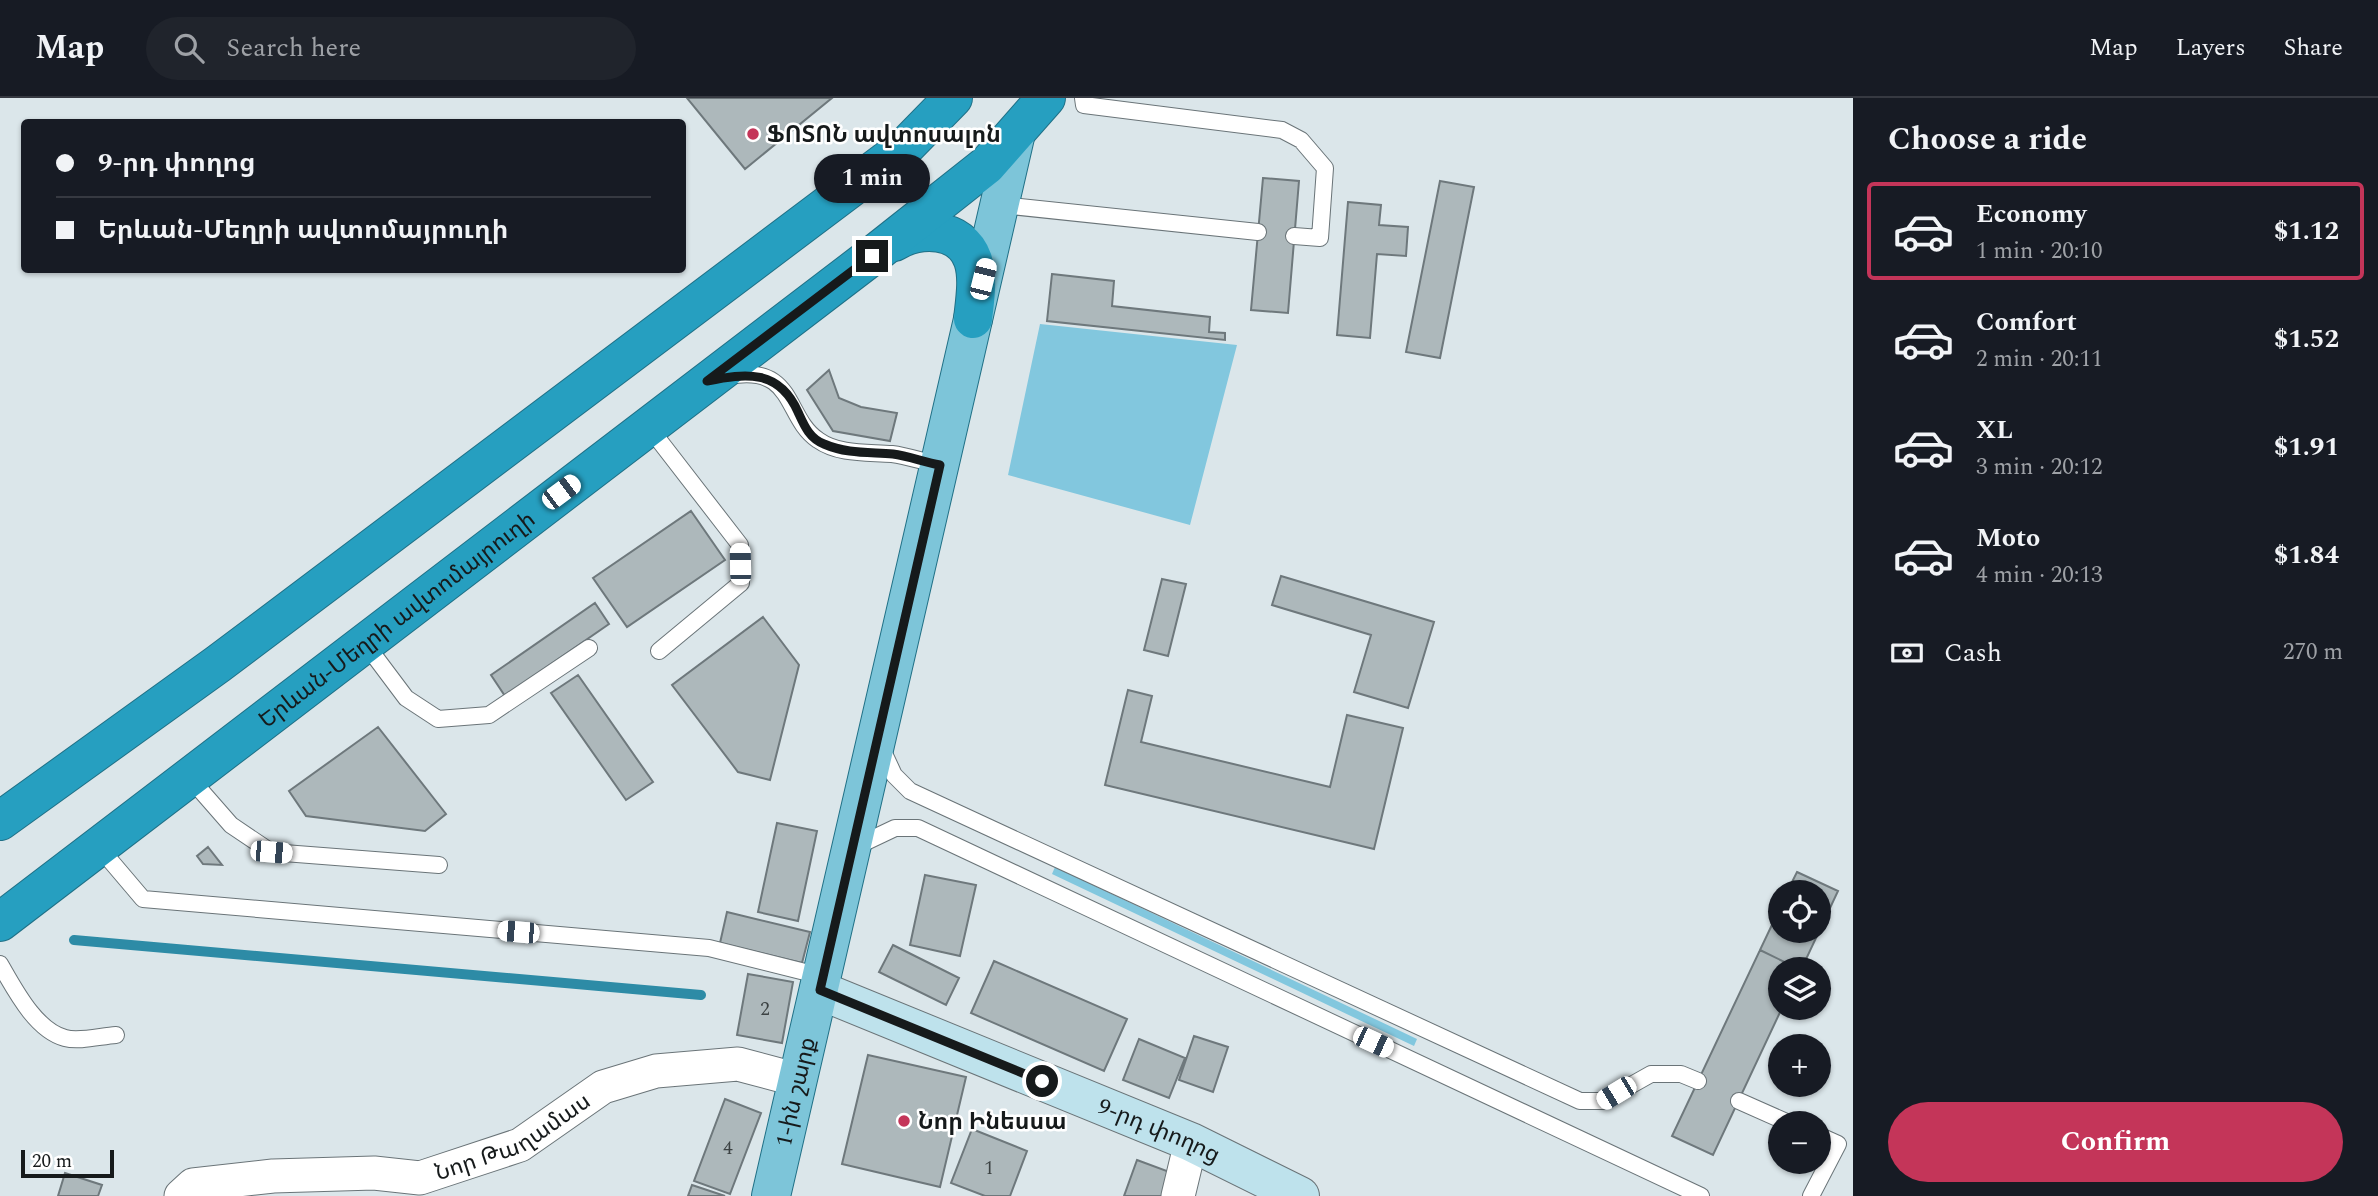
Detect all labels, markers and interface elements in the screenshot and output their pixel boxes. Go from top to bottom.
search box [146,17,636,80]
text: Map [35,23,104,73]
text: Search here [226,28,361,68]
icon: search [170,29,208,67]
text: Map [2089,30,2138,66]
text: Layers [2176,30,2246,66]
text: Share [2284,30,2343,66]
text: Choose a ride [1888,115,2087,164]
place label: ՖՈՏՈՆ ավտոսալոն [767,118,1001,153]
marker: ՖՈՏՈՆ ավտոսալոն [745,126,761,142]
text: 9-րդ փողոց [98,143,256,183]
callout: 1 min [814,155,930,204]
text: 1 min [841,161,903,196]
text: Economy [1976,194,2086,234]
icon: car [1892,200,1955,263]
text: Երևան-Մեղրի ավտոմայրուղի [98,210,509,250]
text: $1.12 [2274,211,2339,251]
text: 1 min · 20:10 [1976,234,2103,269]
route end [856,240,888,272]
car [968,256,999,302]
text: Comfort [1976,302,2077,342]
icon: car [1892,308,1955,371]
text: $1.52 [2274,319,2339,359]
text: 2 min · 20:11 [1976,342,2103,377]
text: XL [1976,410,2013,450]
icon: car [1892,416,1955,479]
text: $1.91 [2274,427,2339,467]
text: 3 min · 20:12 [1976,450,2103,485]
car [538,471,585,513]
street label: Երևան-Մեղրի ավտոմայրուղի [252,503,543,738]
text: Moto [1976,518,2040,558]
icon: car [1892,524,1955,587]
text: $1.84 [2274,535,2339,575]
car [730,543,751,585]
text: 4 min · 20:13 [1976,558,2103,593]
text: Cash [1944,633,2002,673]
icon: cash [1888,634,1926,672]
text: 270 m [2283,635,2343,670]
car [250,840,293,864]
map controls [1768,880,1831,1174]
button: locate [1768,880,1831,943]
car [497,920,540,944]
button: layers [1768,957,1831,1020]
house number: 2 [760,995,770,1024]
car [1350,1024,1397,1060]
street label: 1-ին շարք [767,1034,826,1150]
button: + [1768,1034,1831,1097]
route start [1026,1065,1058,1097]
car [1593,1073,1640,1113]
street label: Նոր Թաղամաս [430,1085,598,1191]
street label: 9-րդ փողոց [1092,1090,1226,1173]
button: Confirm [1888,1102,2343,1182]
place label: Նոր Ինեսսա [918,1105,1067,1140]
button: − [1768,1111,1831,1174]
marker: Նոր Ինեսսա [896,1113,912,1129]
house number: 4 [723,1134,733,1163]
scale bar [21,1147,114,1179]
text: 20 m [32,1147,72,1176]
house number: 1 [984,1154,994,1183]

